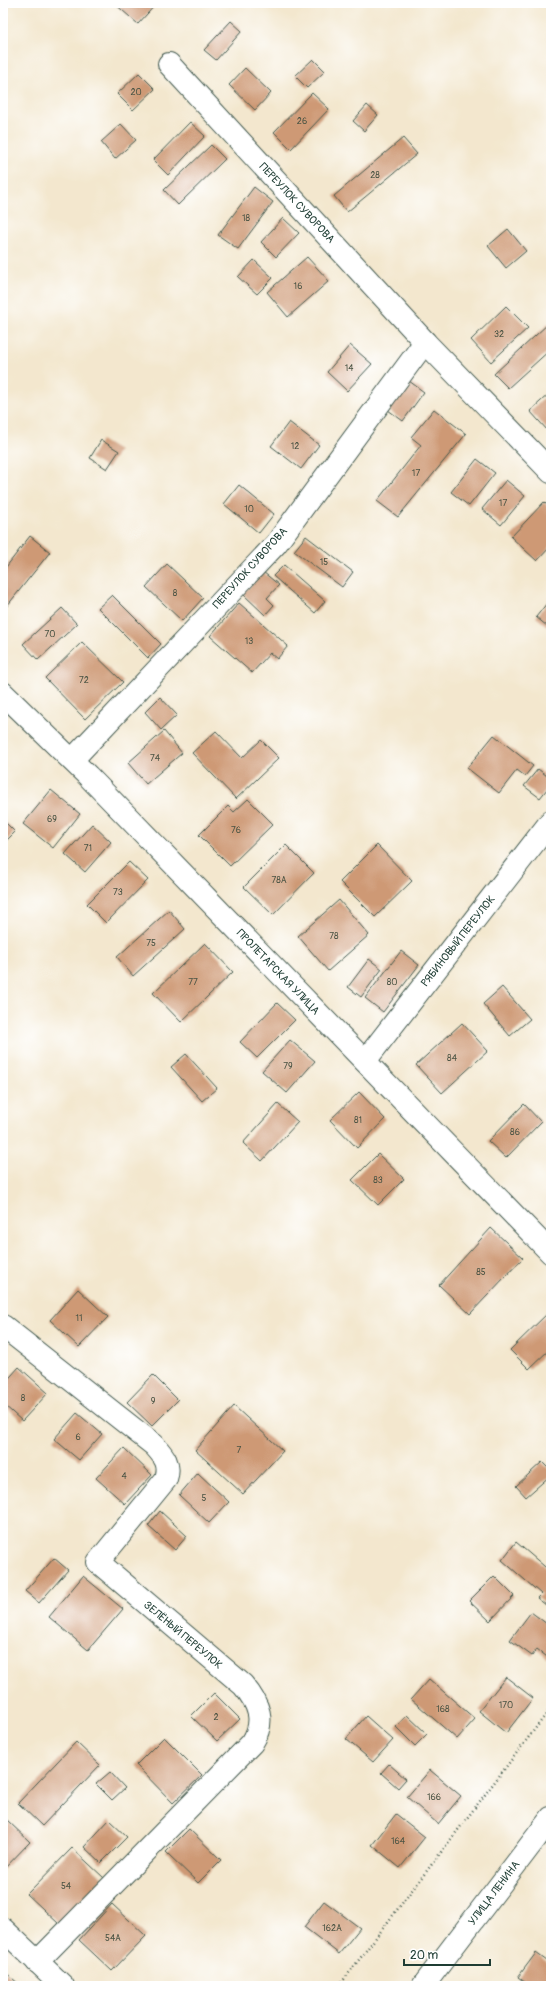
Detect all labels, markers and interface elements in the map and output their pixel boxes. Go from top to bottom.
house number: 20 [130,87,142,98]
house number: 26 [297,116,307,127]
street label: ПЕРЕУЛОК СУВОРОВА [256,160,338,246]
house number: 28 [370,170,380,181]
house number: 18 [242,213,250,224]
house number: 16 [294,281,302,292]
house number: 32 [494,329,504,340]
house number: 14 [345,363,354,374]
house number: 12 [291,441,299,452]
house number: 17 [412,468,420,479]
house number: 17 [499,498,507,509]
house number: 10 [244,504,254,515]
street label: ПЕРЕУЛОК СУВОРОВА [210,525,290,611]
house number: 15 [320,557,328,568]
house number: 8 [173,588,178,599]
house number: 70 [45,629,55,640]
house number: 13 [245,636,253,647]
house number: 72 [79,675,89,686]
house number: 74 [150,753,161,764]
house number: 69 [47,814,57,825]
house number: 76 [231,825,241,836]
house number: 71 [84,843,92,854]
house number: 78А [271,875,287,886]
house number: 73 [113,887,123,898]
street label: РЯБИНОВЫЙ ПЕРЕУЛОК [418,893,498,989]
street label: ПРОЛЕТАРСКАЯ УЛИЦА [234,927,322,1017]
house number: 78 [329,931,339,942]
house number: 75 [146,938,156,949]
house number: 77 [188,977,198,988]
house number: 80 [387,977,397,988]
house number: 84 [447,1053,458,1064]
house number: 79 [283,1061,293,1072]
house number: 81 [354,1115,362,1126]
house number: 86 [510,1127,520,1138]
house number: 83 [373,1175,383,1186]
house number: 85 [476,1267,486,1278]
house number: 11 [75,1313,83,1324]
house number: 8 [21,1393,26,1404]
house number: 9 [151,1396,156,1407]
house number: 6 [75,1432,81,1443]
house number: 7 [237,1445,242,1456]
house number: 4 [121,1471,127,1482]
house number: 5 [202,1493,207,1504]
street label: ЗЕЛЁНЫЙ ПЕРЕУЛОК [141,1598,225,1672]
house number: 170 [499,1700,513,1711]
house number: 168 [436,1704,450,1715]
house number: 2 [213,1712,219,1723]
house number: 166 [427,1792,441,1803]
house number: 164 [391,1836,406,1847]
street label: УЛИЦА ЛЕНИНА [466,1858,522,1928]
house number: 54 [61,1881,72,1892]
house number: 162А [322,1923,342,1934]
house number: 54А [105,1933,121,1944]
scale bar [404,1941,490,1967]
text: 20 m [410,1948,439,1963]

